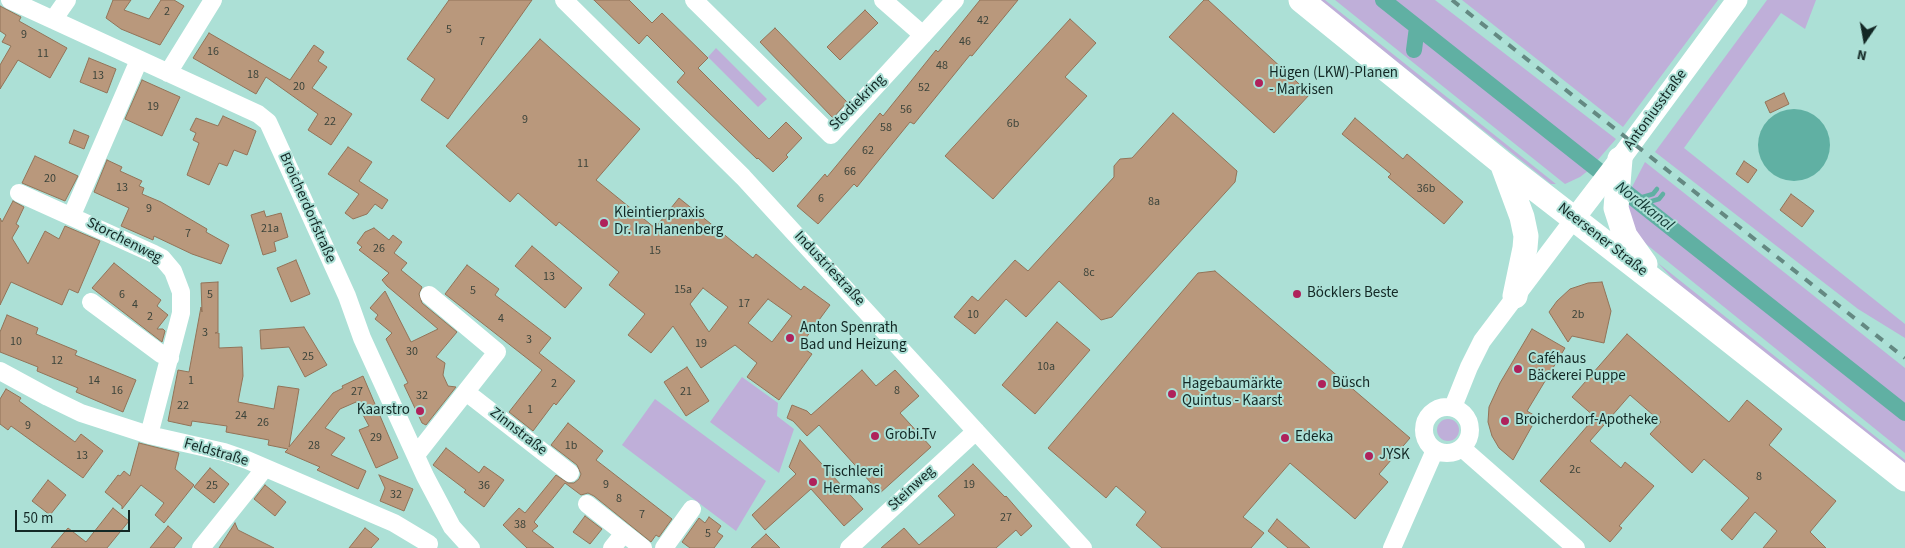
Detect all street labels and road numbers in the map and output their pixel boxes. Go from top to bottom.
street label: Antoniusstraße [1621,66,1691,154]
street label: Stodiekring [826,71,890,135]
street label: Broicherdorfstraße [275,150,339,266]
street label: Neersener Straße [1554,200,1650,280]
street label: Storchenweg [83,214,165,268]
street label: Industriestraße [790,228,868,310]
street label: Zinnstraße [486,404,550,460]
street label: Feldstraße [182,435,250,471]
street label: Steinweg [885,463,939,515]

